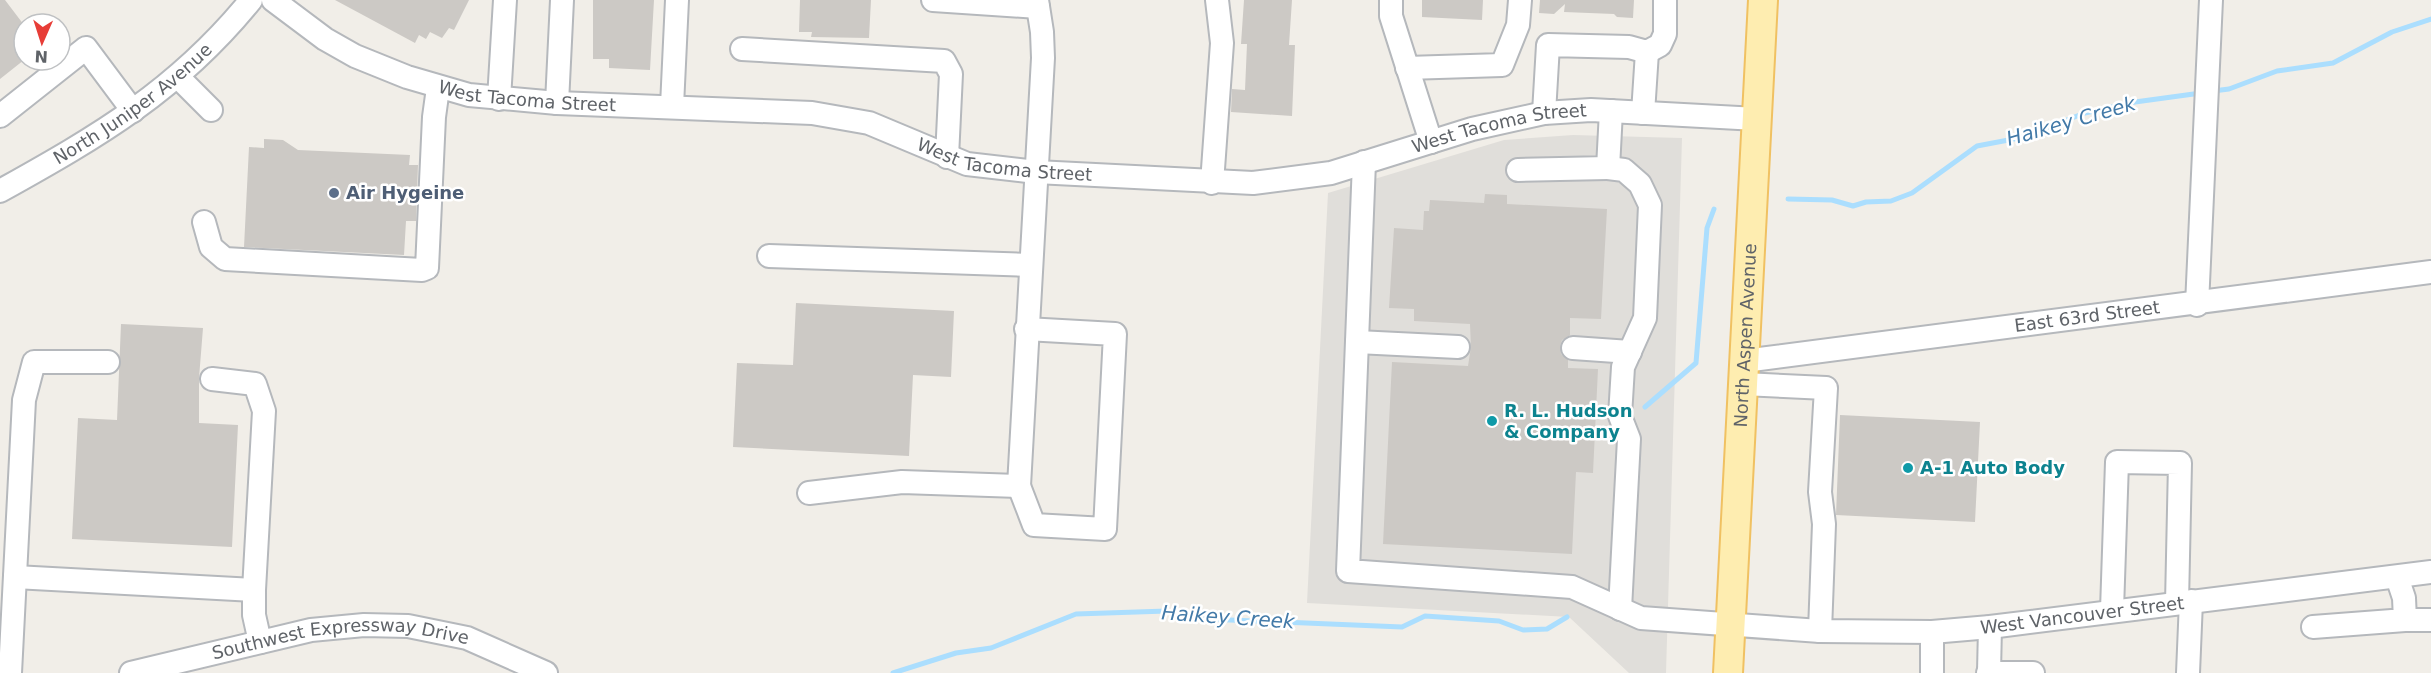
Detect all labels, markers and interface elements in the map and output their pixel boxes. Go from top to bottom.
north arrow [12,12,72,72]
street label: North Juniper Avenue [49,39,216,169]
text: N [34,47,48,66]
street label: West Tacoma Street [436,76,616,115]
water label: Haikey Creek [2004,91,2140,151]
street label: West Tacoma Street [1409,99,1587,157]
street label: West Tacoma Street [914,133,1093,185]
place label: Air Hygeine [346,182,464,203]
marker: Air Hygeine [327,186,341,200]
street label: North Aspen Avenue [1730,243,1760,428]
street label: East 63rd Street [2013,296,2161,336]
place label: R. L. Hudson & Company [1504,400,1633,442]
marker: R. L. Hudson & Company [1485,414,1499,428]
place label: A-1 Auto Body [1920,457,2065,478]
marker: A-1 Auto Body [1901,461,1915,475]
street label: West Vancouver Street [1979,592,2185,638]
water label: Haikey Creek [1161,600,1297,634]
street label: Southwest Expressway Drive [210,614,471,663]

